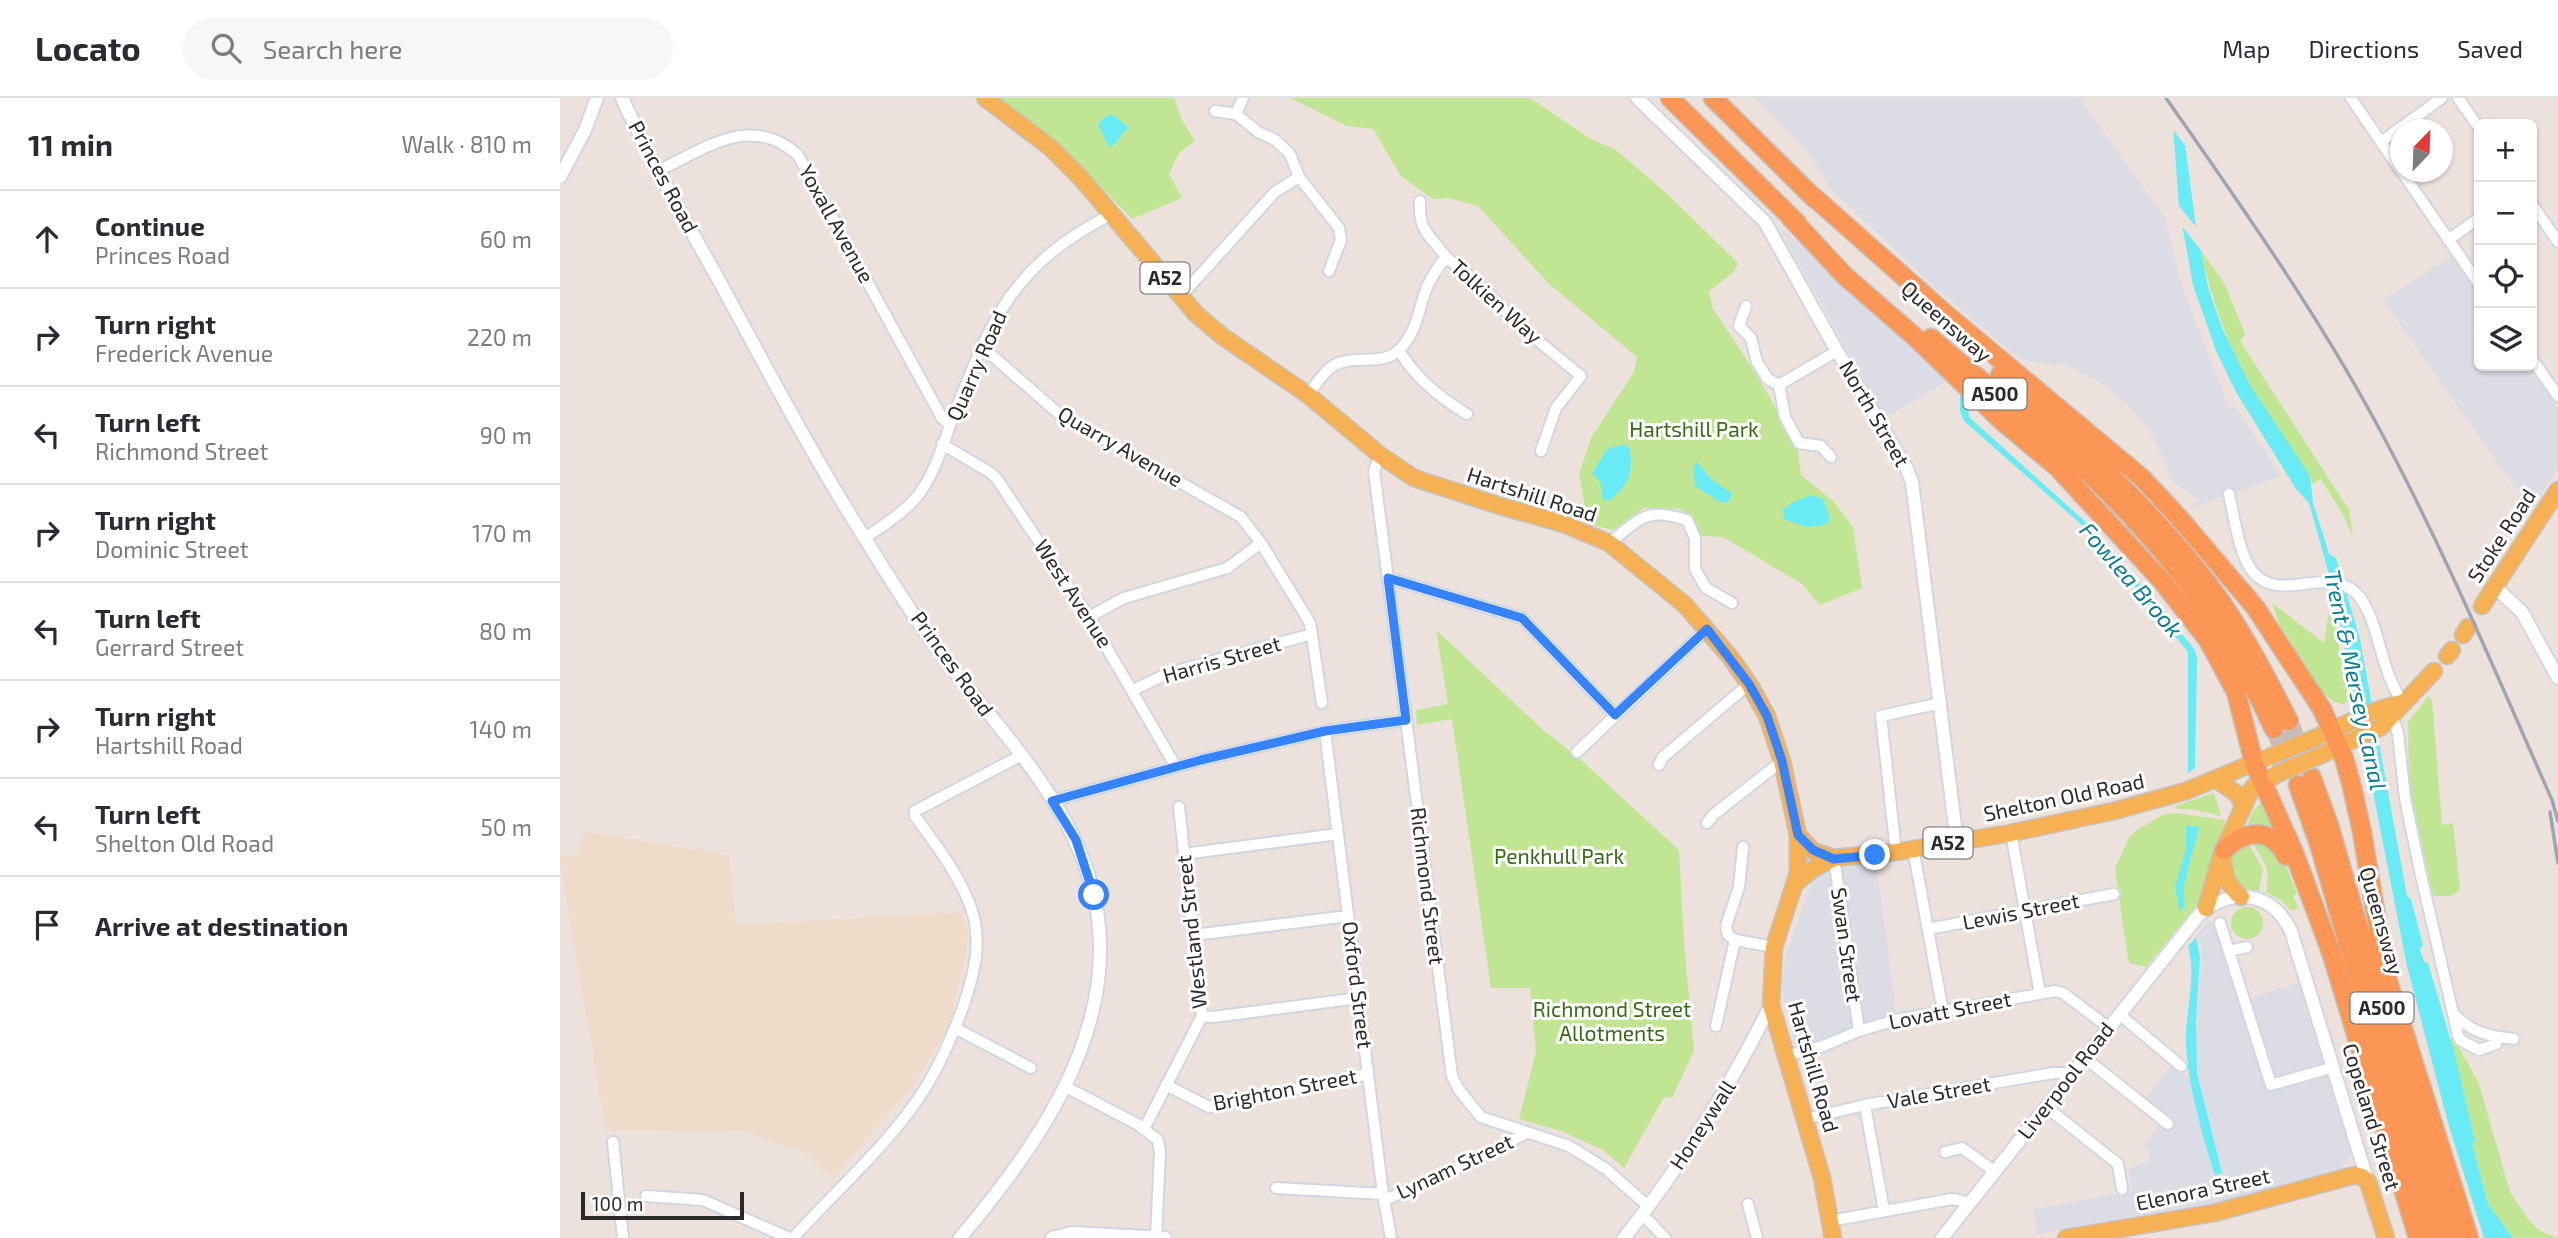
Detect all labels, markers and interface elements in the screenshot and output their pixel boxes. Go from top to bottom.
search box [183,17,673,80]
text: Locato [35,28,141,68]
icon: search [207,29,245,67]
text: Search here [263,33,402,64]
text: Map [2222,34,2270,63]
text: Directions [2308,34,2419,63]
text: Saved [2457,34,2523,63]
street label: Princes Road [624,116,704,237]
north arrow [2390,119,2453,182]
map controls [2474,119,2537,371]
button: + [2474,119,2537,182]
text: 11 min [28,126,113,162]
text: Walk · 810 m [402,130,532,158]
street label: Yoxall Avenue [795,160,880,287]
button: − [2474,182,2537,245]
text: Continue [95,210,205,241]
icon: ahead [28,220,66,258]
text: 60 m [480,225,532,253]
text: Princes Road [95,241,230,269]
button: locate [2474,245,2537,308]
street label: Tolkien Way [1446,253,1548,348]
road number: A52 [1140,262,1190,294]
street label: Queensway [1896,275,1997,368]
street label: Quarry Road [940,306,1012,425]
text: Turn right [95,308,216,339]
button: layers [2474,308,2537,371]
icon: right [28,318,66,356]
text: 220 m [467,323,532,351]
text: Frederick Avenue [95,339,273,367]
street label: North Street [1835,356,1916,471]
road number: A500 [1964,378,2026,410]
street label: Quarry Avenue [1054,400,1187,492]
text: Turn left [95,406,201,437]
icon: left [28,416,66,454]
park label: Hartshill Park [1629,416,1759,441]
text: 90 m [480,421,532,449]
text: Richmond Street [95,437,268,465]
street label: Hartshill Road [1464,461,1601,526]
street label: Stoke Road [2461,484,2540,587]
text: Turn right [95,504,216,535]
icon: right [28,514,66,552]
water label: Fowlea Brook [2074,516,2189,642]
text: 170 m [472,519,532,547]
street label: West Avenue [1030,534,1119,652]
text: Dominic Street [95,535,249,563]
water label: Trent & Mersey Canal [2319,567,2393,793]
text: Turn left [95,602,201,633]
street label: Princes Road [907,606,1000,720]
icon: left [28,612,66,650]
text: 80 m [479,617,532,645]
street label: Harris Street [1160,630,1283,687]
text: Gerrard Street [95,633,244,661]
text: Turn right [95,700,216,731]
icon: right [28,710,66,748]
text: 140 m [470,715,532,743]
text: Hartshill Road [95,731,243,759]
street label: Shelton Old Road [1981,767,2146,826]
text: Turn left [95,798,201,829]
street label: Richmond Street [1406,806,1451,966]
icon: left [28,808,66,846]
text: 50 m [481,813,532,841]
road number: A52 [1924,828,1972,858]
text: Shelton Old Road [95,829,274,857]
route end [1859,839,1890,870]
park label: Penkhull Park [1494,843,1624,868]
street label: Westland Street [1170,854,1211,1010]
street label: Queensway [2354,864,2410,978]
route start [1078,879,1109,910]
street label: Swan Street [1827,886,1868,1004]
street label: Lewis Street [1960,887,2081,934]
icon: arrive [28,906,66,944]
text: Arrive at destination [95,910,348,941]
street label: Oxford Street [1338,920,1379,1050]
street label: Lovatt Street [1886,985,2013,1034]
road number: A500 [2350,992,2414,1024]
park label: Richmond Street Allotments [1533,996,1691,1045]
street label: Hartshill Road [1784,998,1845,1135]
street label: Liverpool Road [2011,1017,2118,1144]
street label: Copeland Street [2338,1040,2407,1193]
street label: Brighton Street [1211,1062,1359,1115]
street label: Vale Street [1885,1070,1992,1113]
street label: Honeywall [1664,1074,1740,1174]
street label: Lynam Street [1392,1128,1517,1204]
street label: Elenora Street [2133,1162,2272,1215]
scale bar [581,1189,744,1221]
text: 100 m [592,1192,643,1215]

